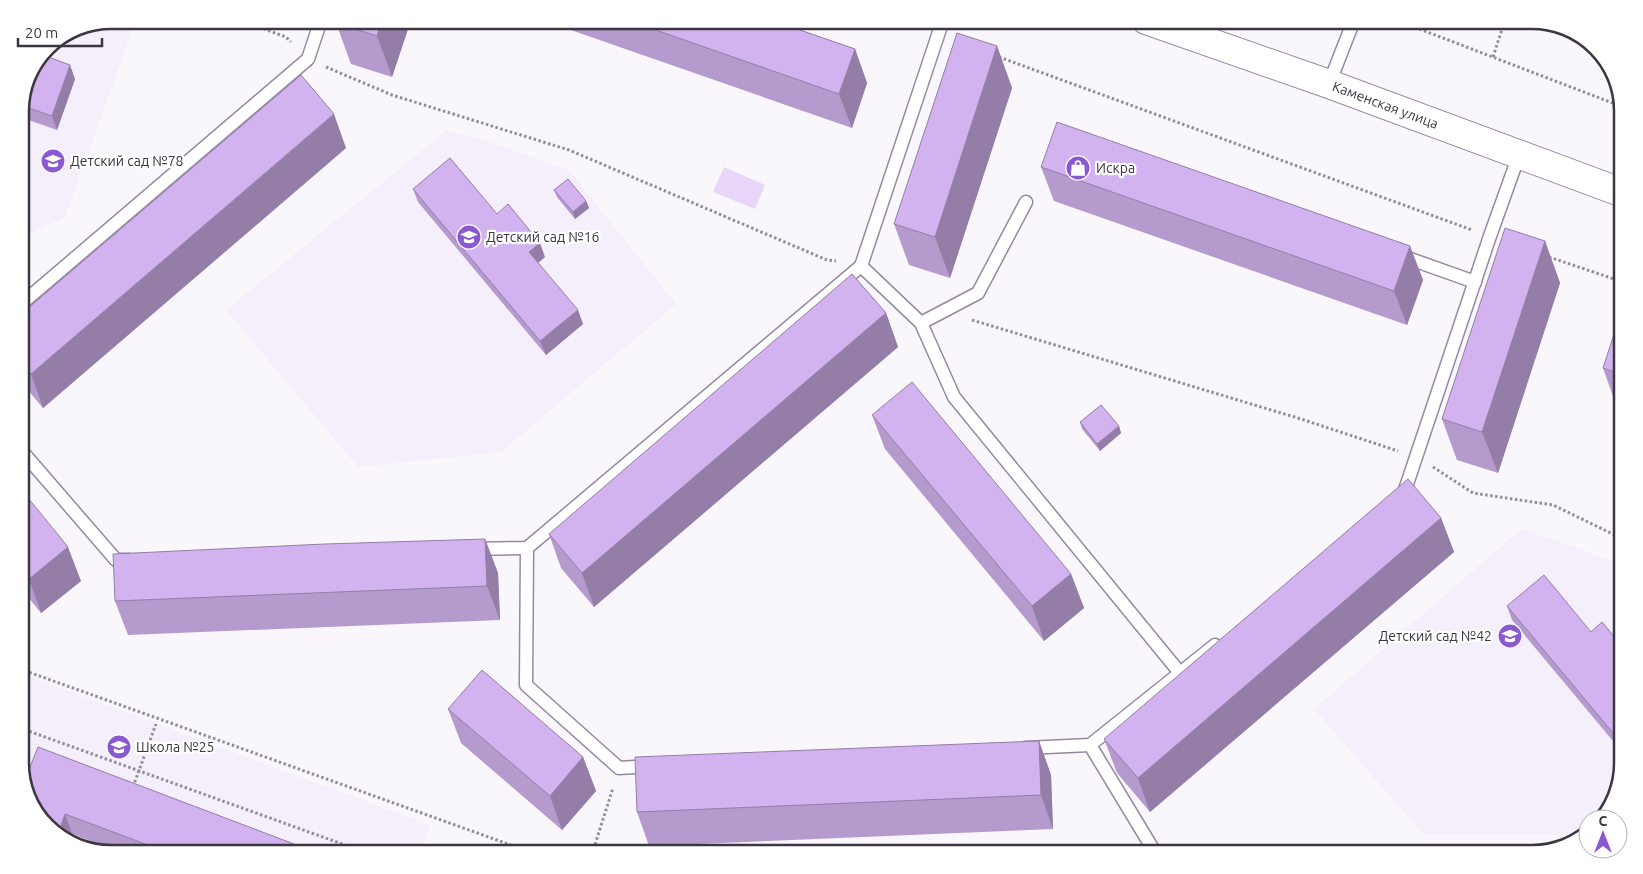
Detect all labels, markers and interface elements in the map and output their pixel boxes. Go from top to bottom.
scale bar [18,15,101,47]
text: 20 m [25,24,58,41]
street label: Каменская улица [1330,78,1441,132]
school or university icon: Детский сад №78 [40,148,66,174]
place label: Детский сад №78 [70,153,184,169]
shop icon: Искра [1065,155,1091,181]
place label: Искра [1096,160,1135,176]
school or university icon: Детский сад №16 [456,224,482,250]
place label: Детский сад №16 [486,229,600,245]
school or university icon: Детский сад №42 [1497,623,1523,649]
place label: Детский сад №42 [1378,628,1492,644]
school or university icon: Школа №25 [106,734,132,760]
place label: Школа №25 [136,739,215,755]
north arrow [1578,809,1628,859]
text: С [1599,813,1608,829]

